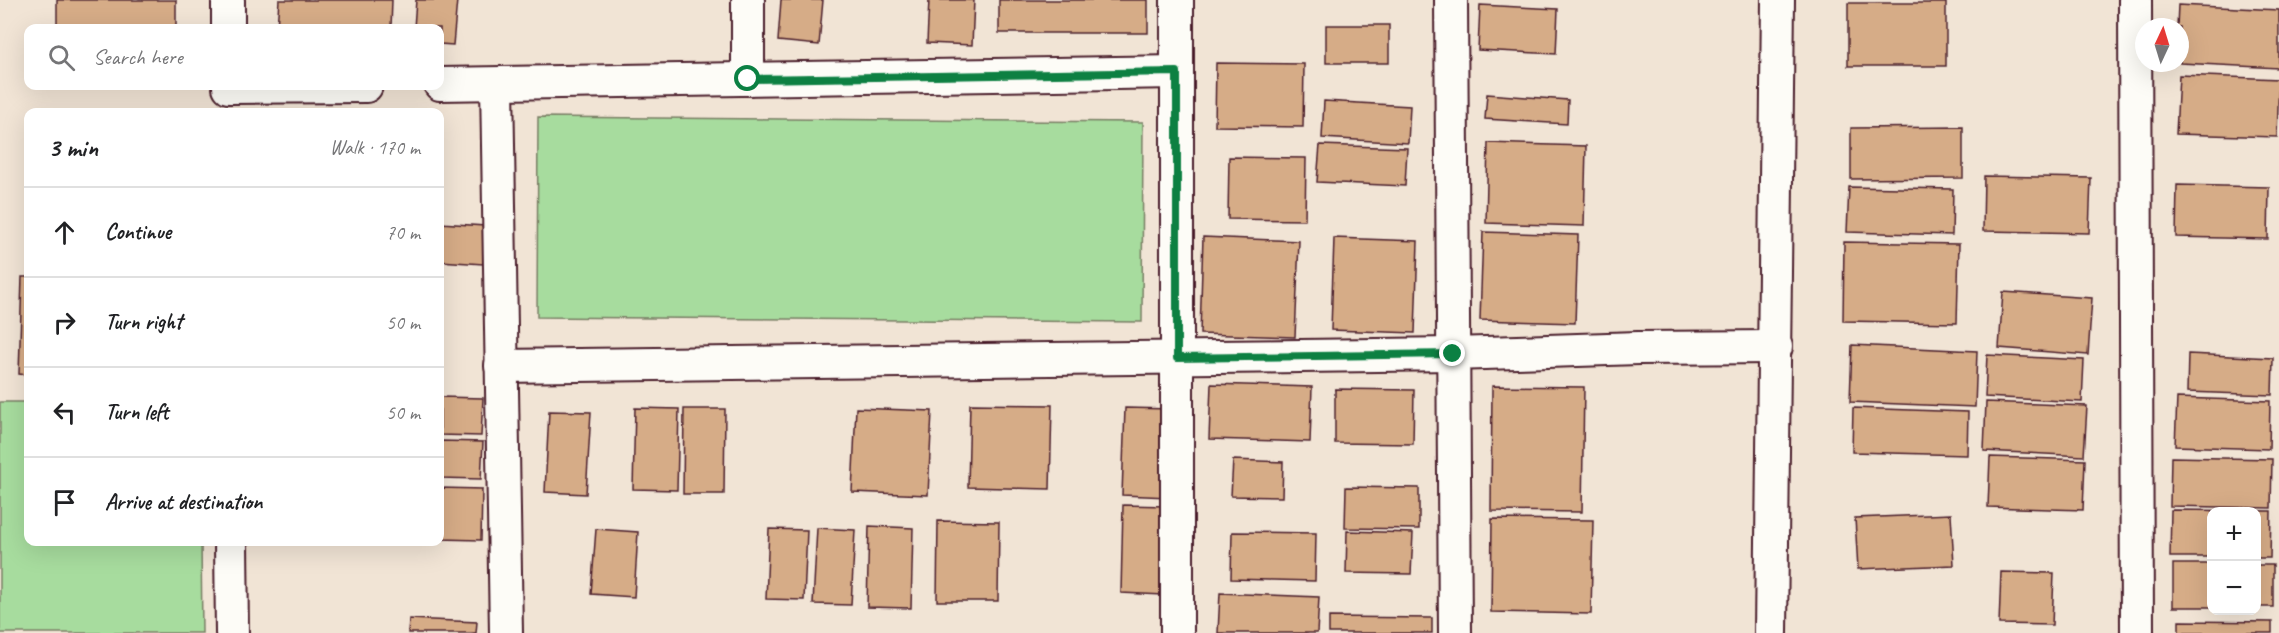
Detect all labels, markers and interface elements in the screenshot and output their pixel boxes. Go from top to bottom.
north arrow [2135,18,2189,72]
search box [24,24,444,90]
icon: search [45,41,78,74]
text: Search here [93,43,183,71]
route start [734,65,760,91]
text: 3 min [48,131,98,164]
text: Walk · 170 m [330,135,420,160]
icon: ahead [48,216,81,249]
text: Continue [105,218,171,246]
text: 70 m [386,220,420,245]
icon: right [48,306,81,339]
text: Turn right [105,308,182,336]
text: 50 m [386,310,420,335]
route end [1439,340,1465,366]
icon: left [48,396,81,429]
text: Turn left [105,398,169,426]
text: 50 m [386,400,420,425]
icon: arrive [48,486,81,519]
text: Arrive at destination [105,488,262,516]
map controls [2207,507,2261,615]
button: + [2207,507,2261,561]
button: − [2207,561,2261,615]

